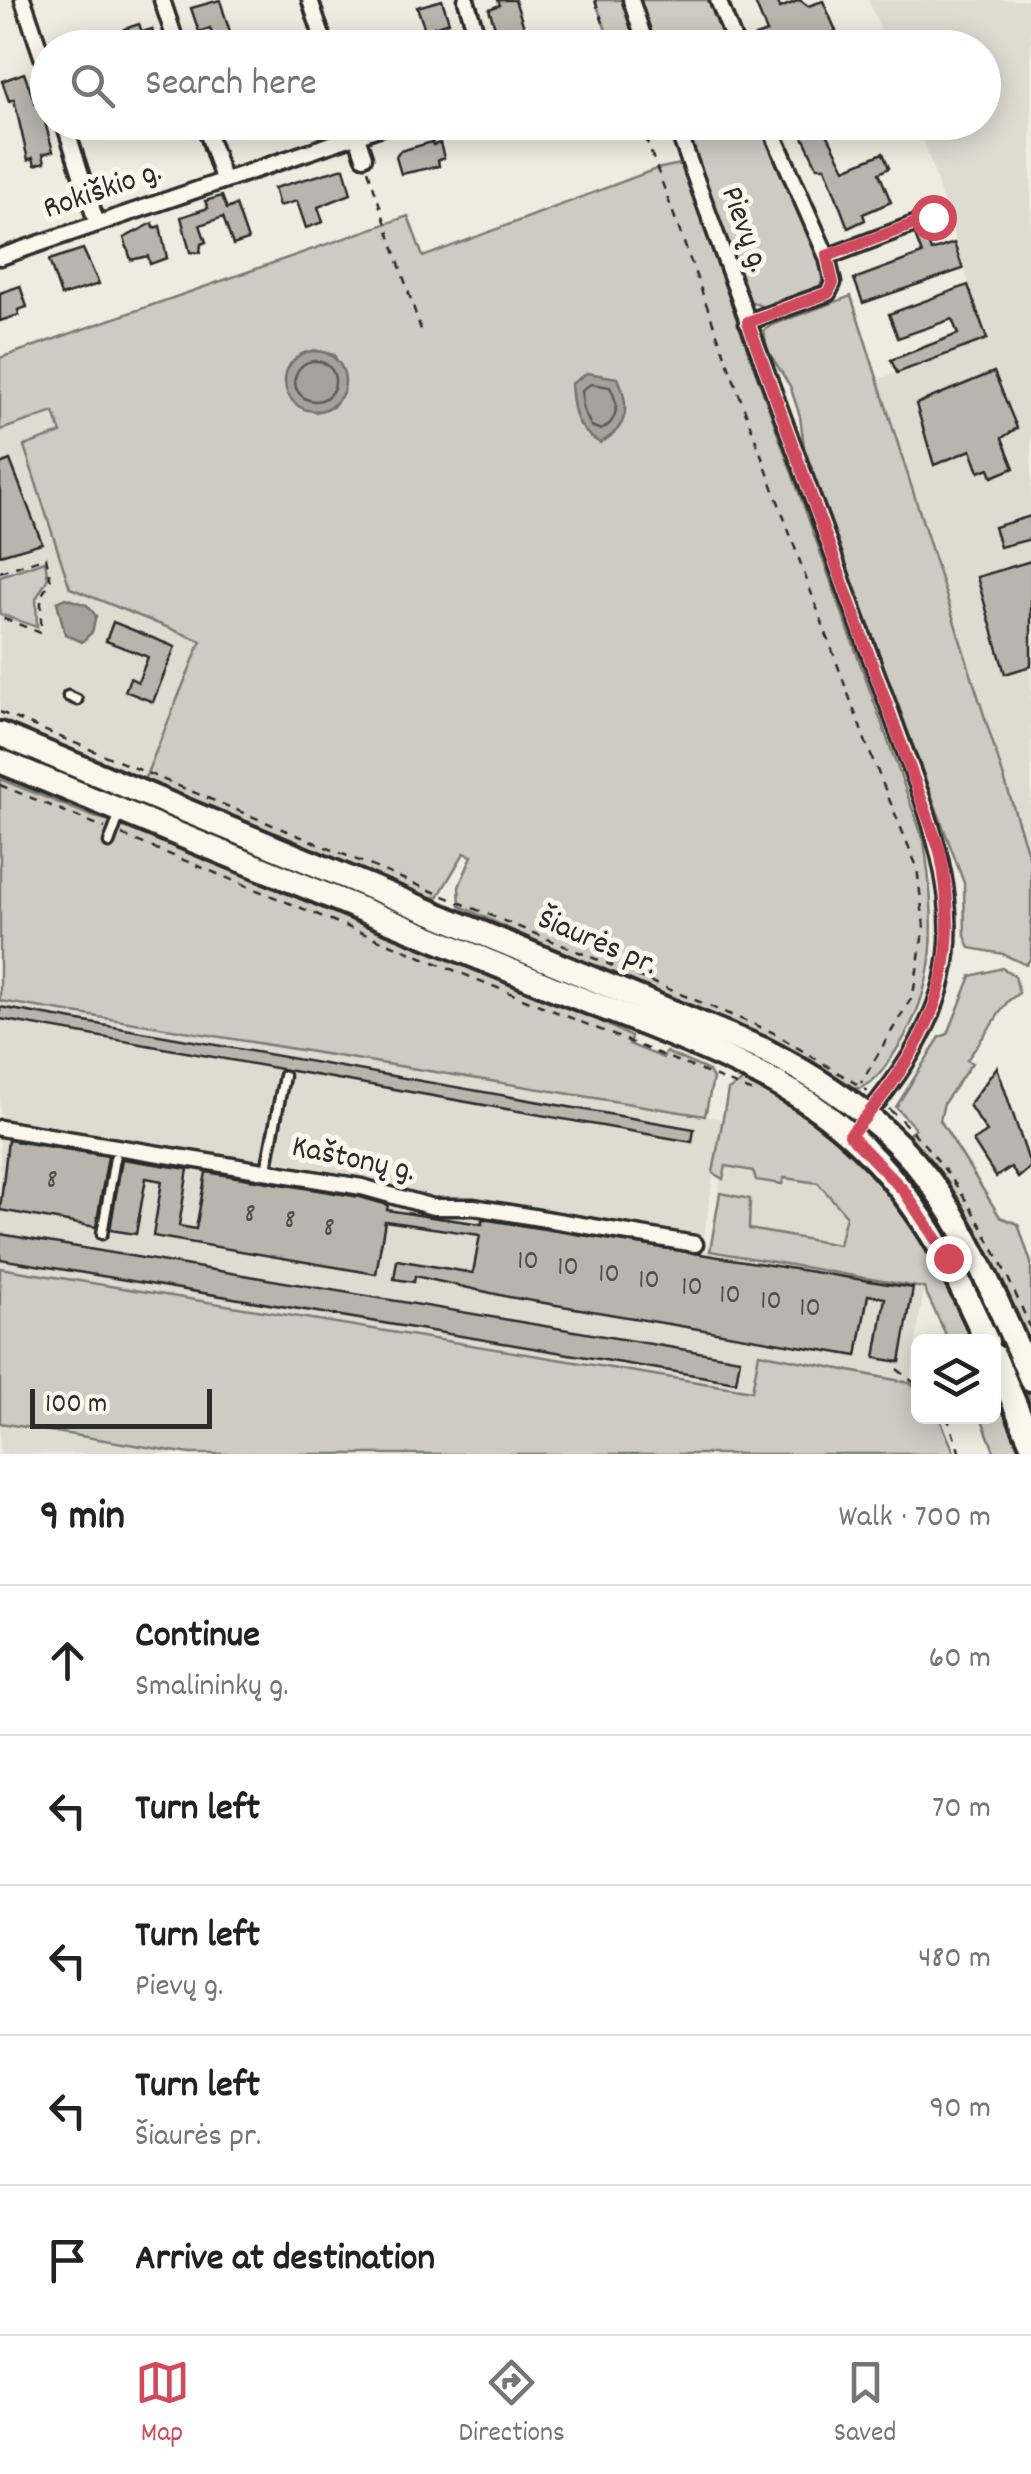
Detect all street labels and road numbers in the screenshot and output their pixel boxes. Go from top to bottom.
street label: Rokiškio g. [38,150,168,234]
street label: Pievų g. [706,181,780,279]
street label: Šiaurės pr. [530,898,664,990]
street label: Kaštonų g. [287,1126,419,1196]

